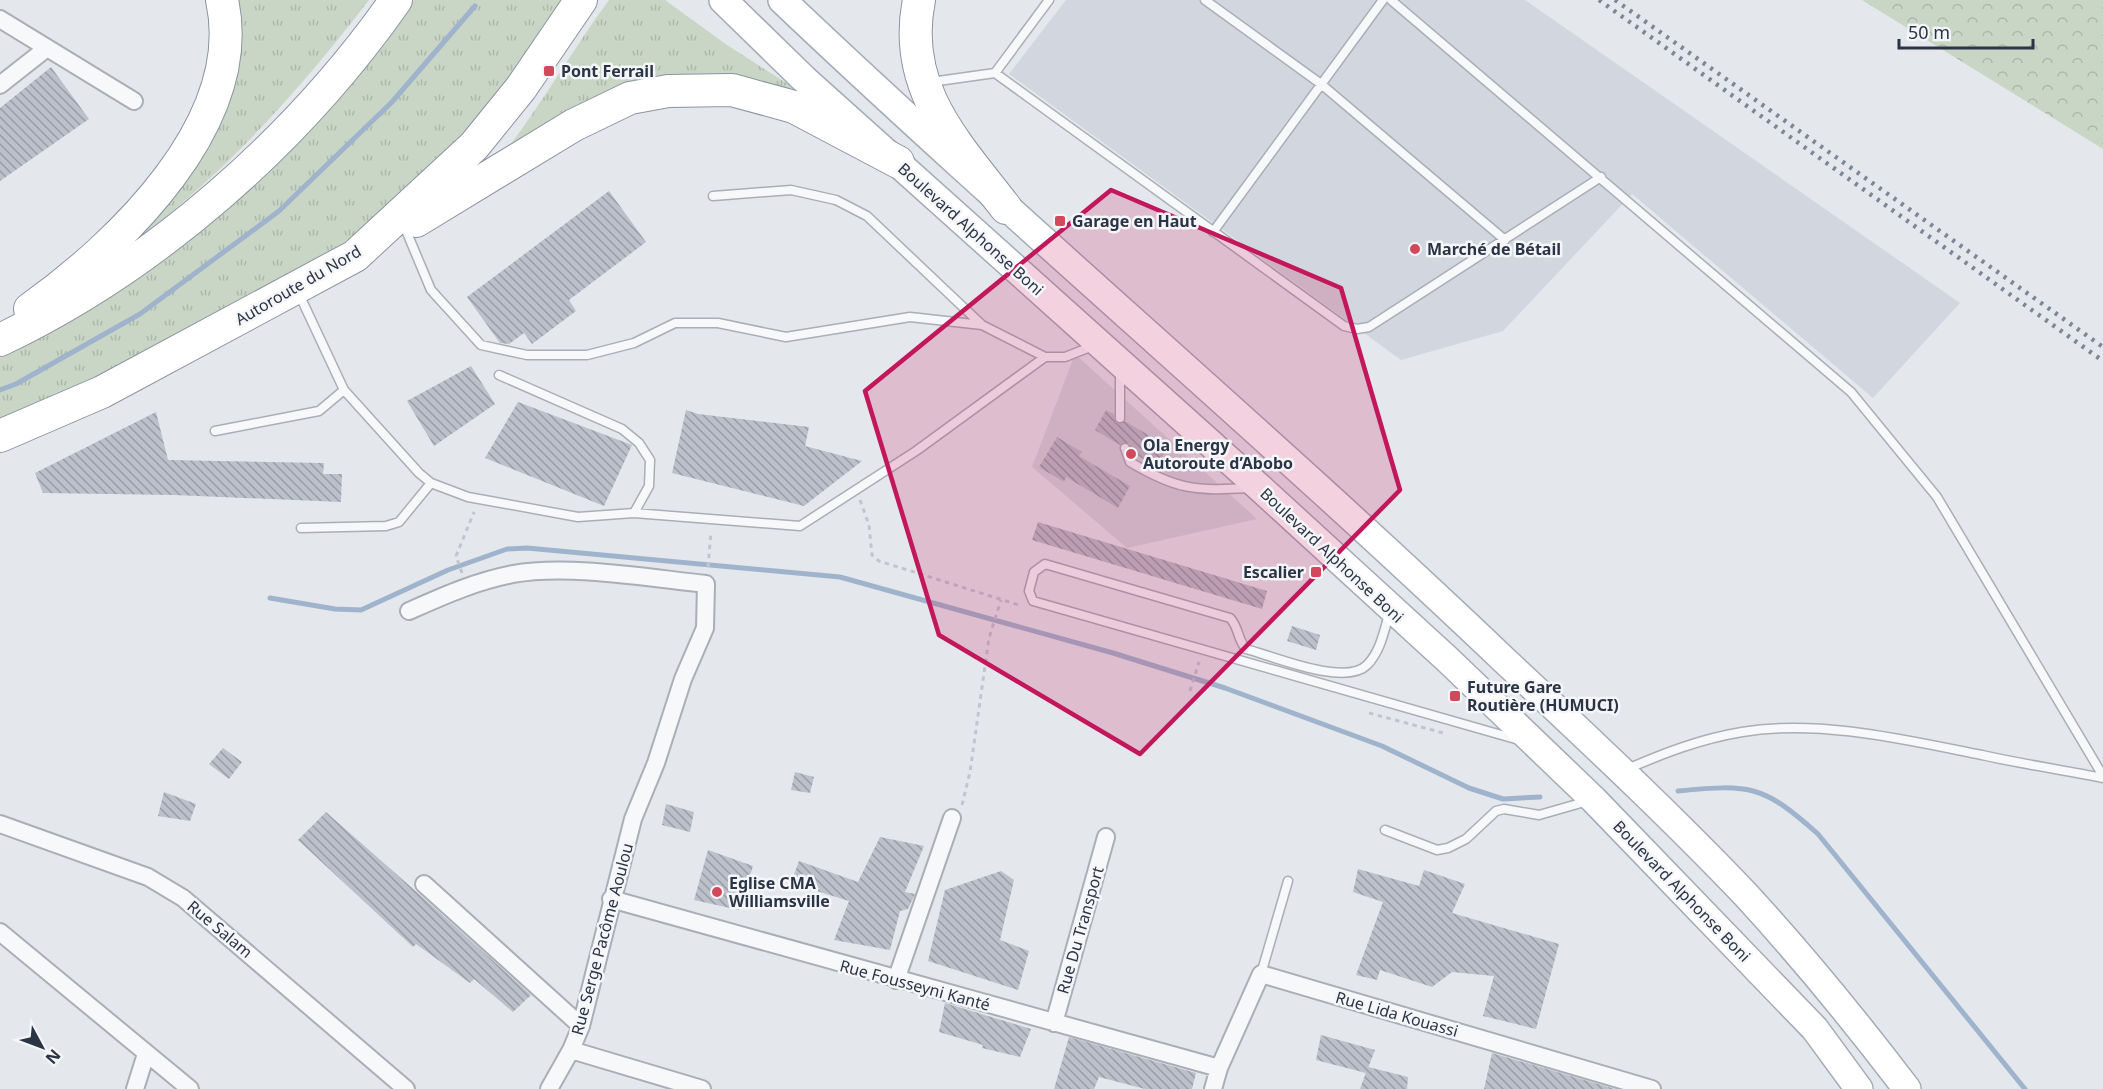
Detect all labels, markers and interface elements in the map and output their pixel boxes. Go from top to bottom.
scale bar [1899,12,2032,50]
text: 50 m [1908,20,1950,44]
place label: Pont Ferrail [561,60,654,82]
marker: Pont Ferrail [542,64,556,78]
street label: Boulevard Alphonse Boni [893,158,1049,300]
place label: Garage en Haut [1072,210,1197,232]
marker: Garage en Haut [1053,214,1067,228]
place label: Marché de Bétail [1427,238,1561,260]
street label: Autoroute du Nord [231,240,365,330]
marker: Marché de Bétail [1408,242,1422,256]
place label: Ola Energy Autoroute d’Abobo [1143,434,1293,474]
marker: Ola Energy Autoroute d’Abobo [1124,447,1138,461]
street label: Boulevard Alphonse Boni [1255,483,1409,627]
place label: Escalier [1243,561,1304,583]
marker: Escalier [1309,565,1323,579]
place label: Future Gare Routière (HUMUCI) [1467,676,1619,716]
marker: Future Gare Routière (HUMUCI) [1448,689,1462,703]
street label: Boulevard Alphonse Boni [1609,815,1755,967]
street label: Rue Serge Pacôme Aoulou [566,841,638,1037]
street label: Rue Du Transport [1051,864,1109,996]
place label: Eglise CMA Williamsville [729,872,830,912]
marker: Eglise CMA Williamsville [710,885,724,899]
street label: Rue Salam [183,895,257,963]
street label: Rue Fousseyni Kanté [837,954,993,1016]
street label: Rue Lida Kouassi [1333,986,1461,1042]
north arrow [12,1017,72,1077]
text: N [41,1045,66,1069]

